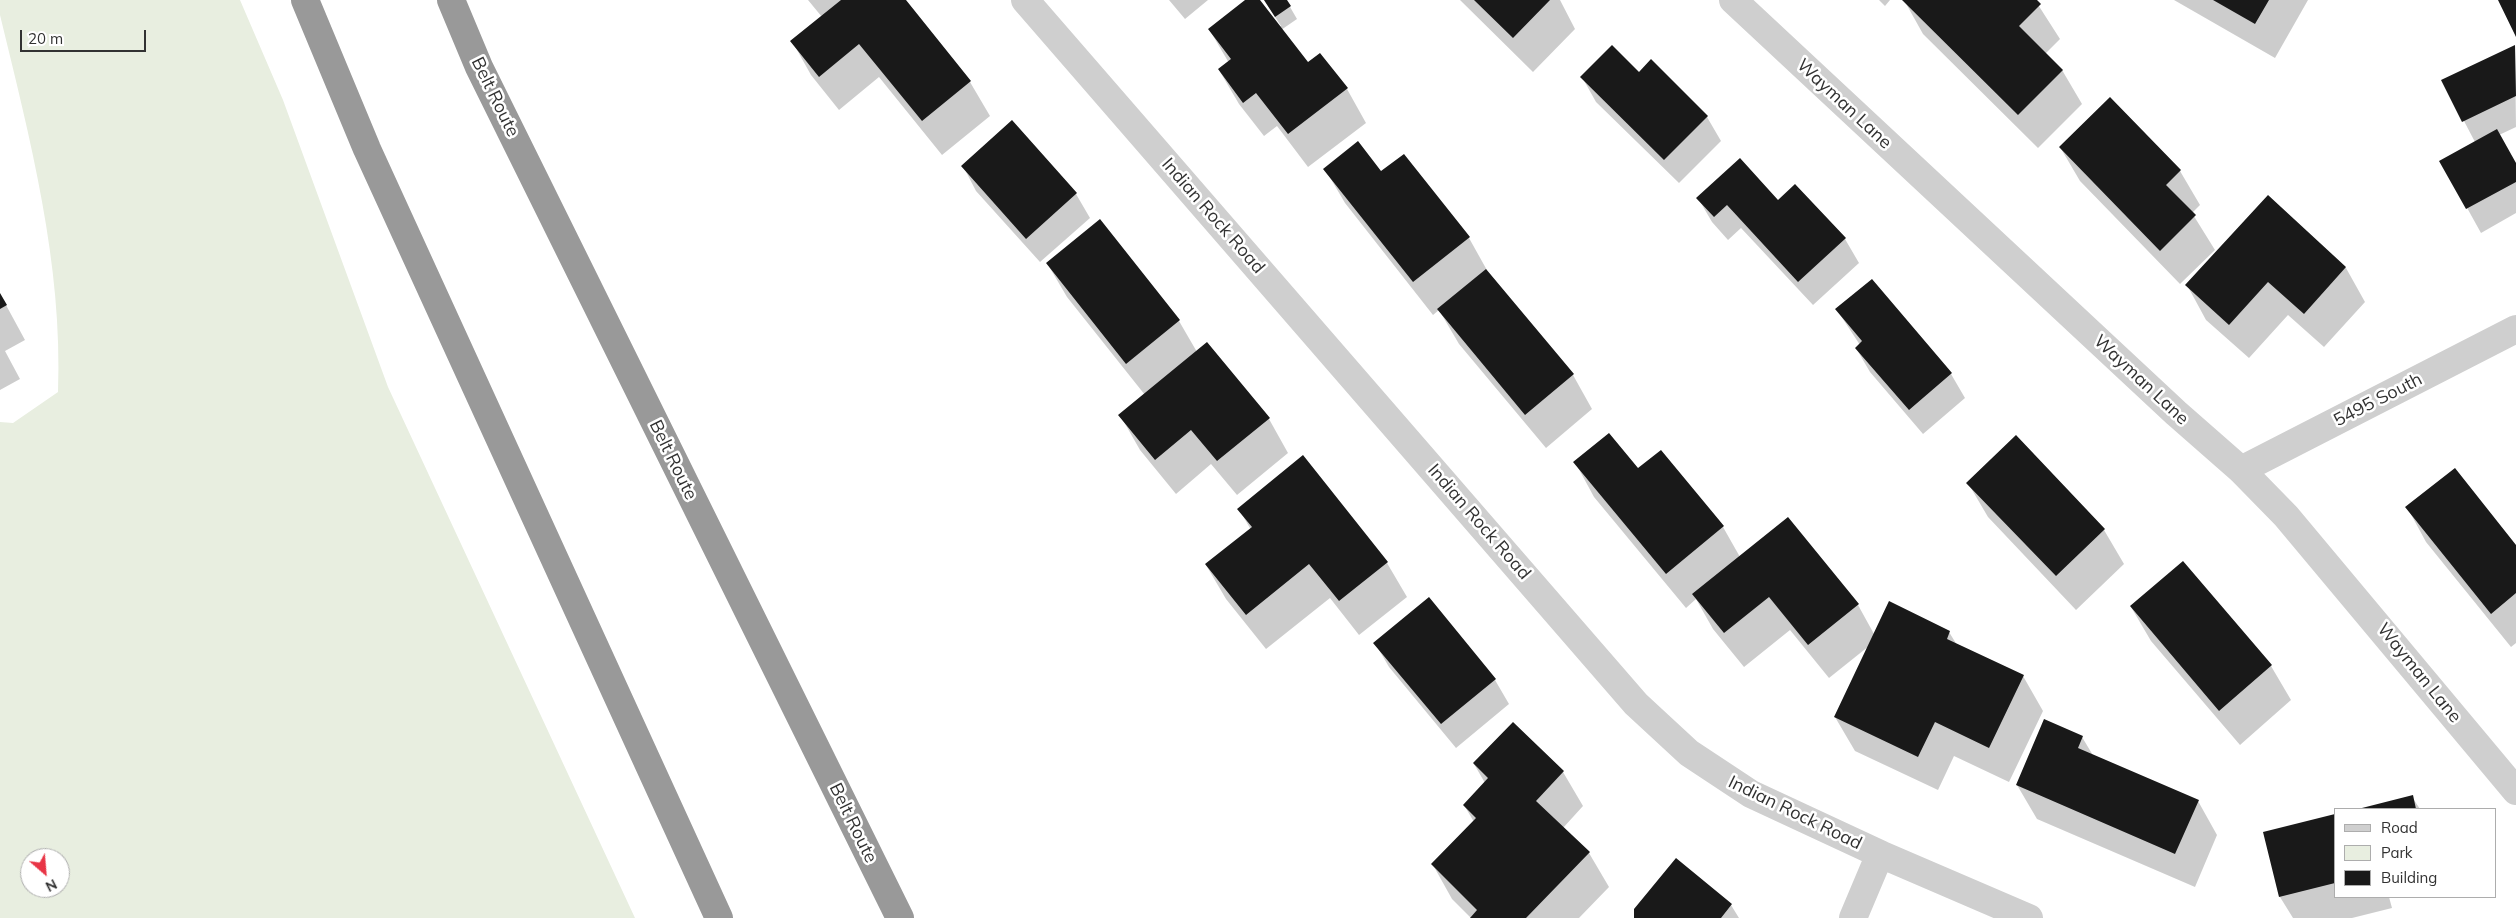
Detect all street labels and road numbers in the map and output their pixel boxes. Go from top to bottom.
street label: Belt Route [466,54,524,140]
street label: Wayman Lane [1792,54,1896,154]
street label: Indian Rock Road [1157,154,1269,278]
street label: Wayman Lane [2089,330,2193,430]
street label: 5495 South [2330,368,2426,432]
street label: Belt Route [644,417,702,503]
street label: Indian Rock Road [1423,460,1535,584]
street label: Wayman Lane [2372,619,2466,727]
street label: Indian Rock Road [1725,771,1865,855]
street label: Belt Route [824,780,882,866]

